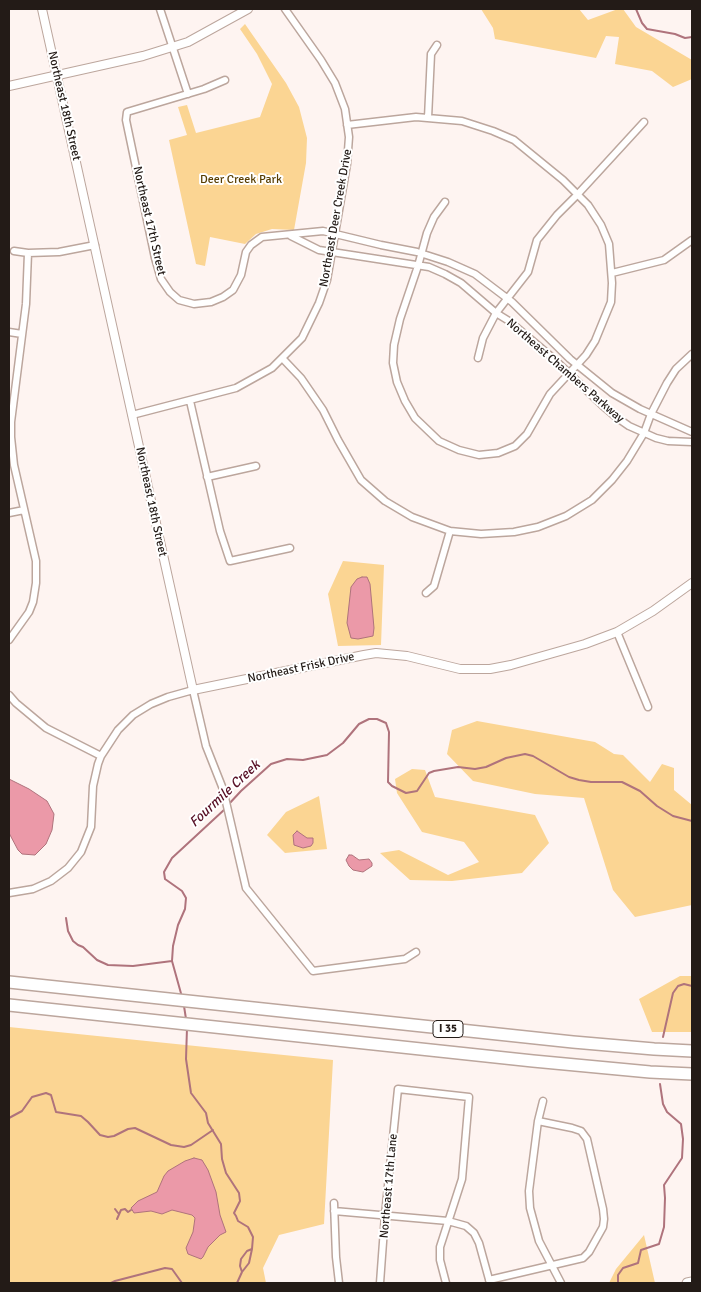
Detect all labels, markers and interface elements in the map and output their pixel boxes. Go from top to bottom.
street label: Northeast 18th Street [44,50,84,162]
street label: Northeast Deer Creek Drive [317,148,355,288]
street label: Northeast 17th Street [129,165,169,277]
park label: Deer Creek Park [200,173,282,187]
street label: Northeast Chambers Parkway [503,316,627,426]
street label: Northeast 18th Street [132,446,170,558]
street label: Northeast Frisk Drive [246,650,356,686]
water label: Fourmile Creek [186,757,264,831]
road number: I 35 [433,1021,463,1038]
street label: Northeast 17th Lane [377,1133,401,1239]

